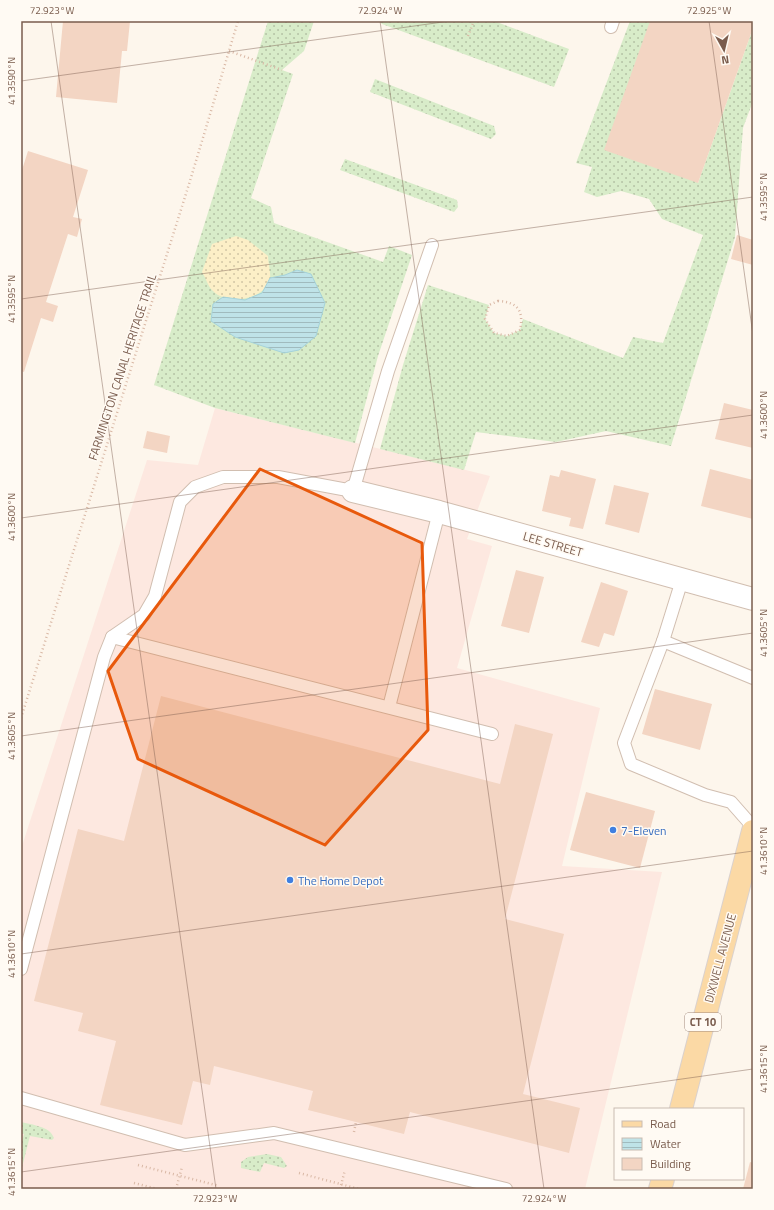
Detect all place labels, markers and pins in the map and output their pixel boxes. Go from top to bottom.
place label: 7-Eleven [621,821,667,840]
marker: 7-Eleven [608,825,618,835]
place label: The Home Depot [298,871,384,890]
marker: The Home Depot [285,875,295,885]

